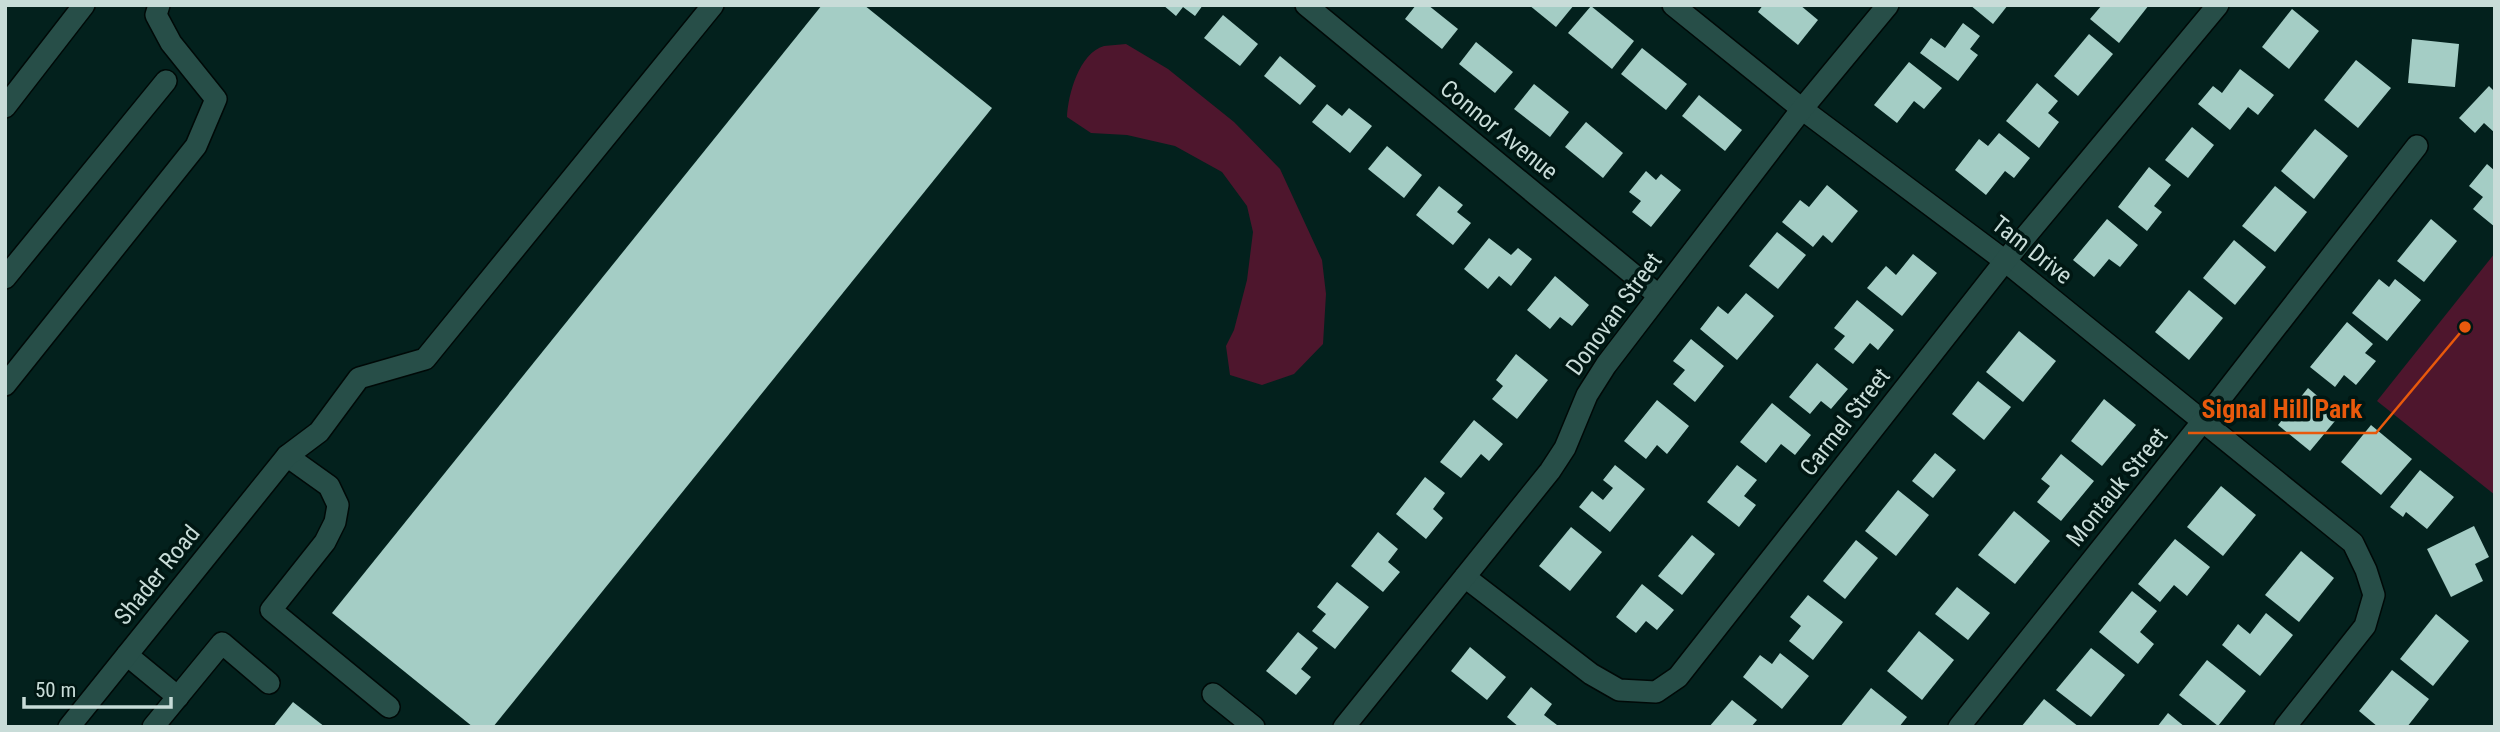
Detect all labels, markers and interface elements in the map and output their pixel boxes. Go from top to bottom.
street label: Connor Avenue [1435,74,1563,186]
street label: Tam Drive [1986,210,2078,290]
street label: Donovan Street [1560,247,1668,381]
street label: Carmel Street [1794,363,1896,481]
callout: Signal Hill Park [2188,386,2376,433]
text: Signal Hill Park [2202,394,2363,424]
street label: Montauk Street [2061,422,2173,552]
street label: Shader Road [108,520,206,630]
scale bar [24,666,172,710]
text: 50 m [35,678,76,702]

